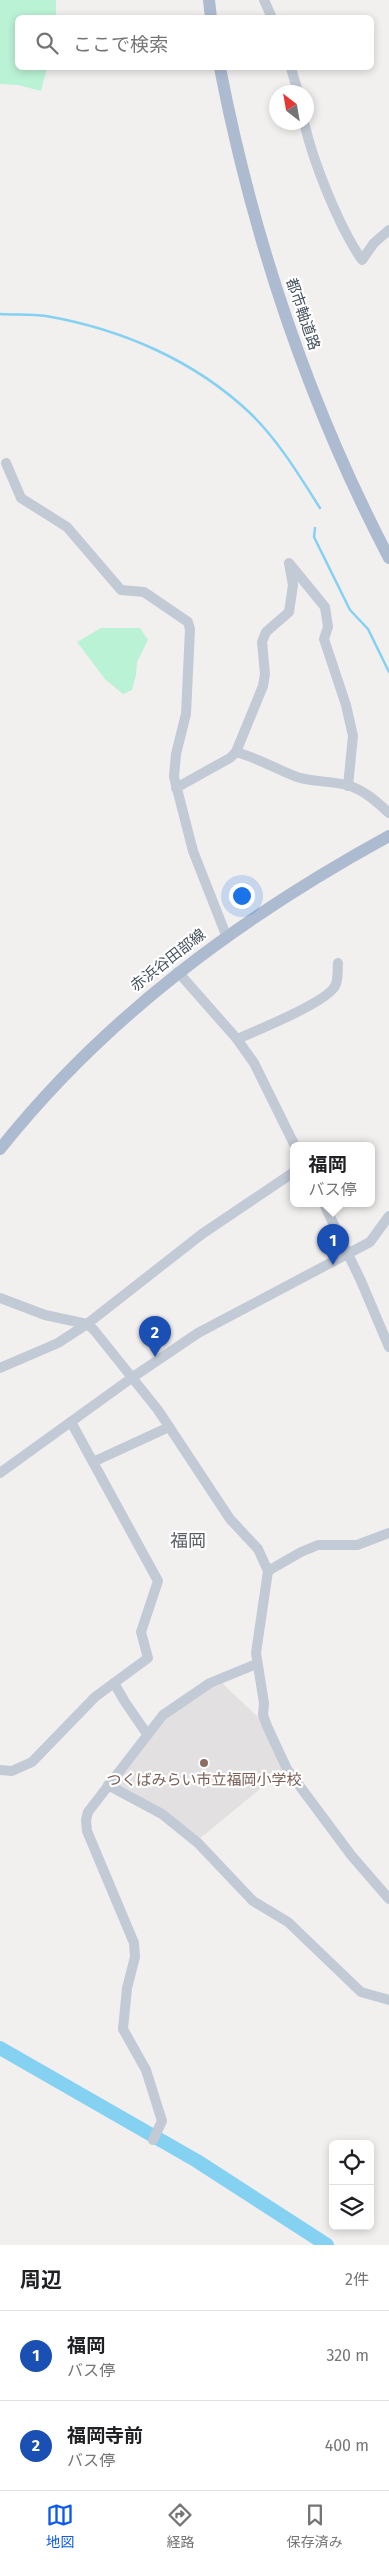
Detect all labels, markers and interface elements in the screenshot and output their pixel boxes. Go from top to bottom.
search box [15,15,374,70]
icon: search [33,29,61,57]
text: ここで検索 [73,33,168,56]
north arrow [269,85,314,130]
street label: 都市軸道路 [282,276,324,352]
your location [229,883,255,909]
street label: 赤浜谷田部線 [127,925,209,995]
popup [290,1142,375,1207]
text: 福岡 [308,1153,347,1176]
text: バス停 [308,1180,357,1199]
pin: 1 [317,1224,349,1265]
pin: 2 [139,1316,171,1357]
district label: 福岡 [170,1530,206,1552]
marker: つくばみらい市立福岡小学校 [198,1757,210,1769]
place label: つくばみらい市立福岡小学校 [106,1771,302,1789]
map controls [329,2140,374,2230]
button: locate [329,2140,374,2185]
button: layers [329,2185,374,2230]
text: 周辺 [20,2267,62,2293]
text: 2件 [345,2270,369,2289]
text: 福岡 [67,2334,105,2357]
text: 1 [32,2346,40,2365]
text: 320 m [326,2346,369,2365]
text: バス停 [67,2361,115,2380]
text: 福岡寺前 [67,2424,143,2447]
text: 2 [32,2436,40,2455]
text: 400 m [325,2436,369,2455]
text: バス停 [67,2451,115,2470]
tab: 地図 [46,2501,74,2551]
tab: 経路 [166,2501,194,2551]
tab: 保存済み [287,2501,343,2551]

